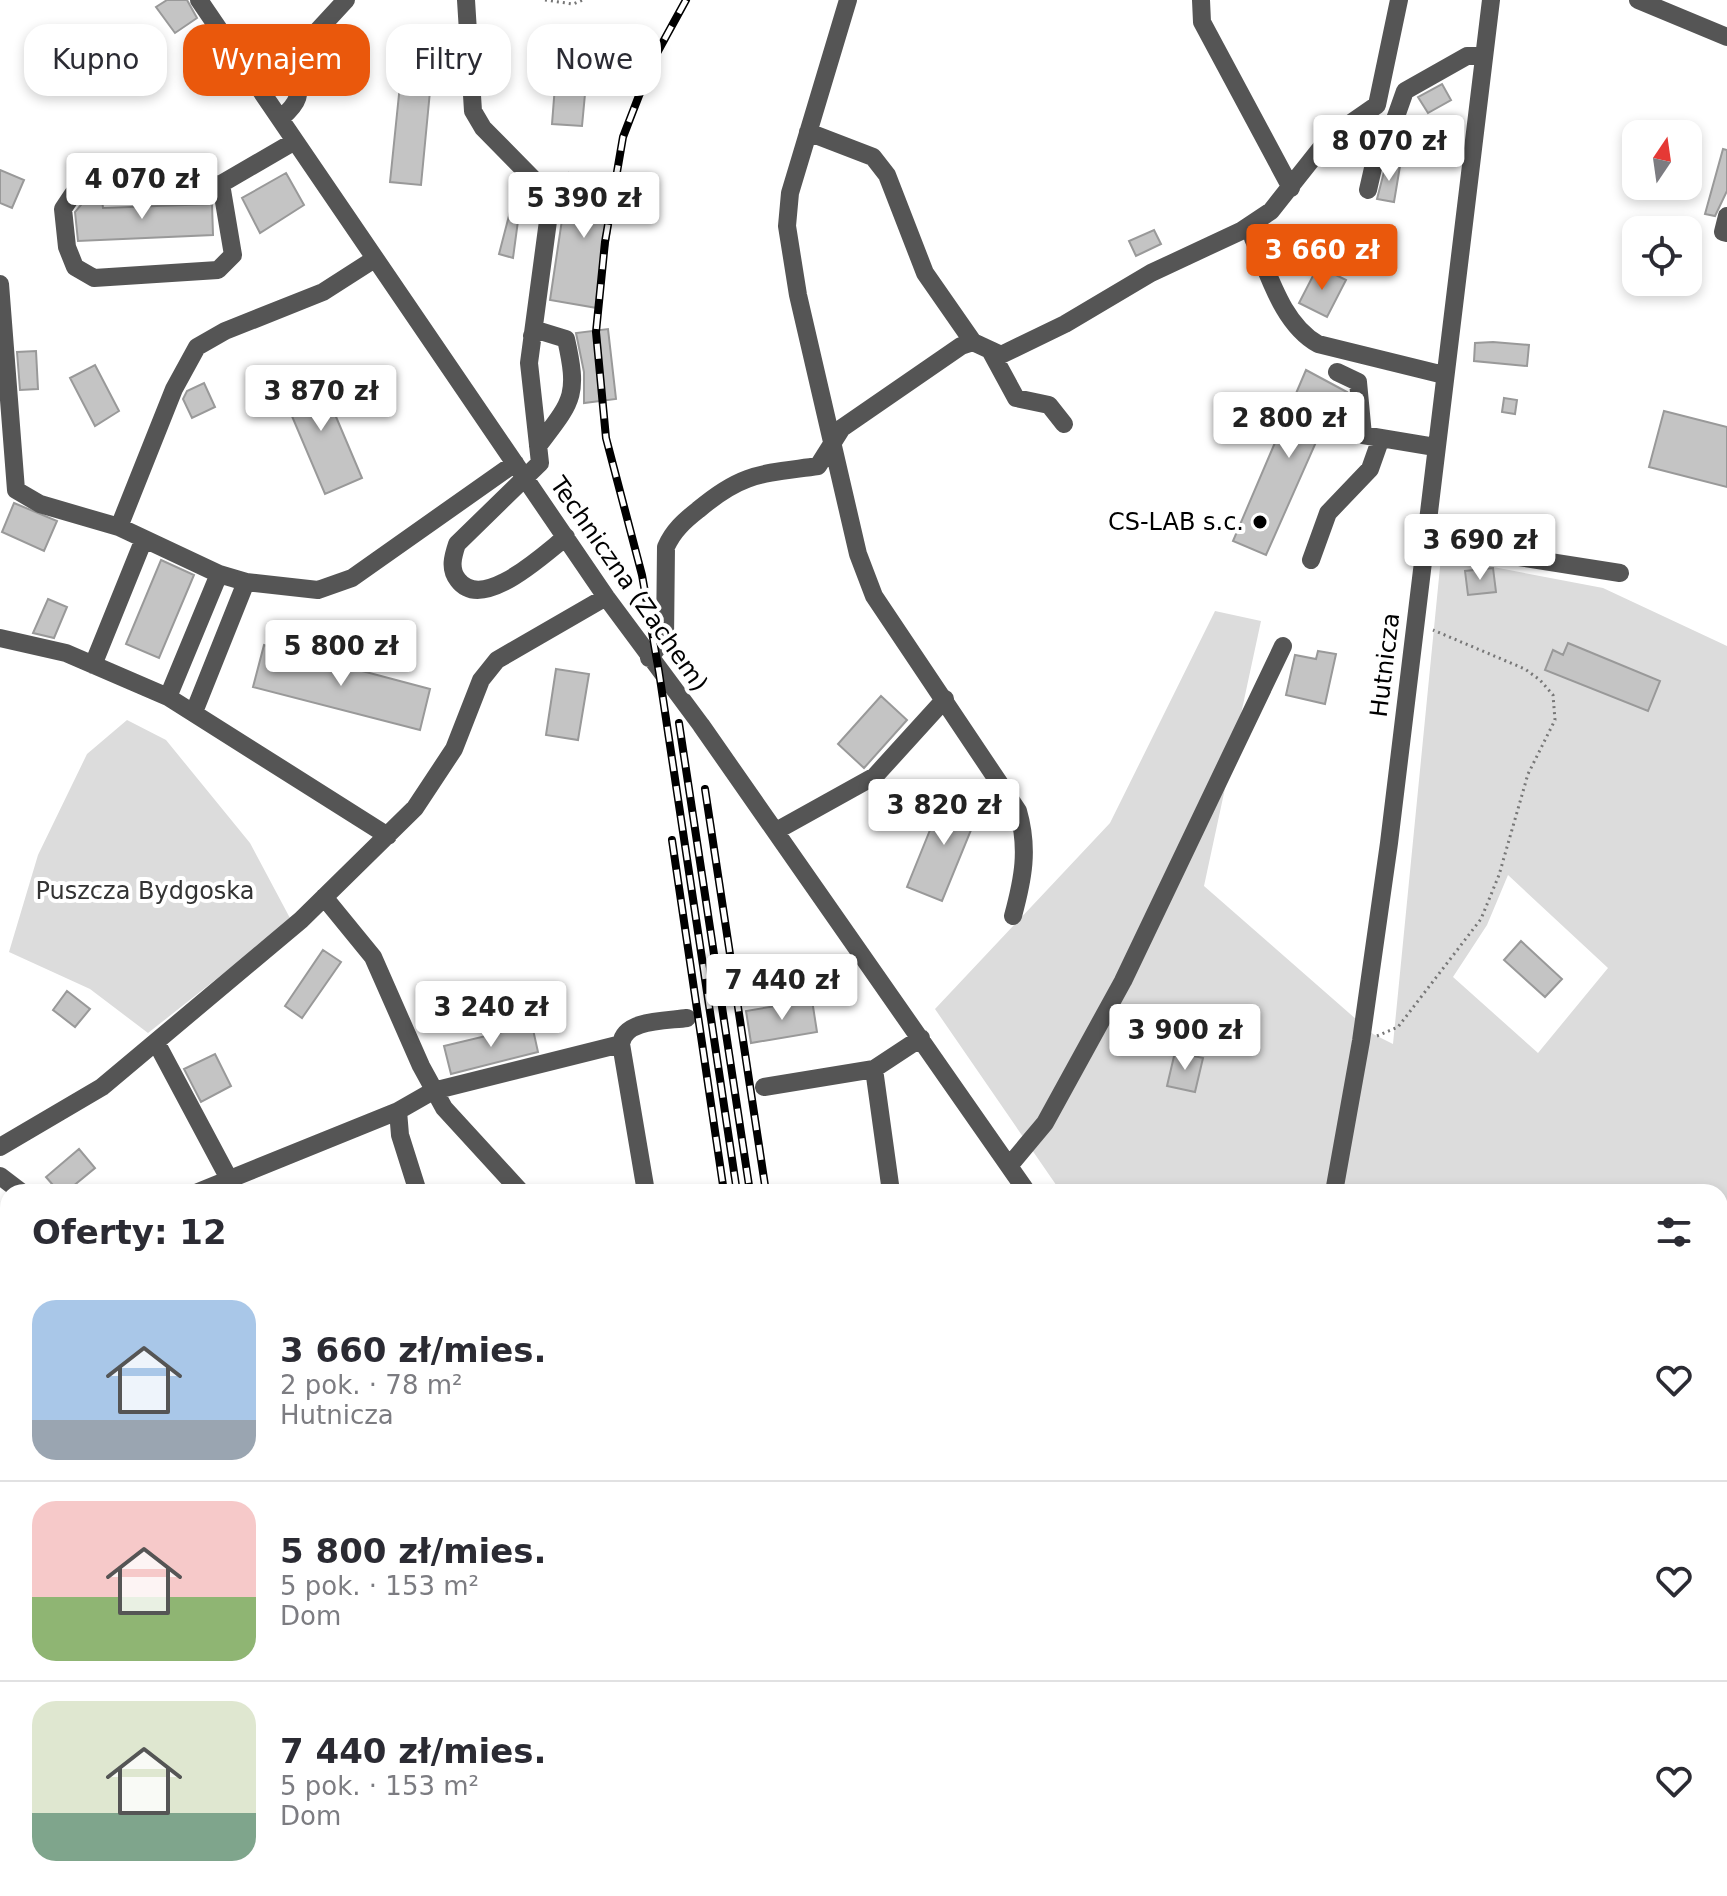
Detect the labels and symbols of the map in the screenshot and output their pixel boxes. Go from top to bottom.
pin: 8 070 zł [1306,115,1472,183]
north arrow [1622,120,1702,200]
pin: 4 070 zł [59,153,225,221]
pin: 5 390 zł [501,172,667,240]
pin: 3 660 zł [1239,224,1405,292]
pin: 3 870 zł [238,365,404,433]
pin: 2 800 zł [1206,392,1372,460]
street label: Techniczna (Zachem) [544,471,714,697]
place label: CS-LAB s.c. [1108,508,1244,536]
marker: CS-LAB s.c. [1251,513,1269,531]
pin: 3 690 zł [1397,514,1563,582]
street label: Hutnicza [1365,611,1405,719]
pin: 5 800 zł [258,620,424,688]
pin: 3 820 zł [861,779,1027,847]
park label: Puszcza Bydgoska [36,877,255,905]
pin: 7 440 zł [699,954,865,1022]
pin: 3 240 zł [408,981,574,1049]
pin: 3 900 zł [1102,1004,1268,1072]

